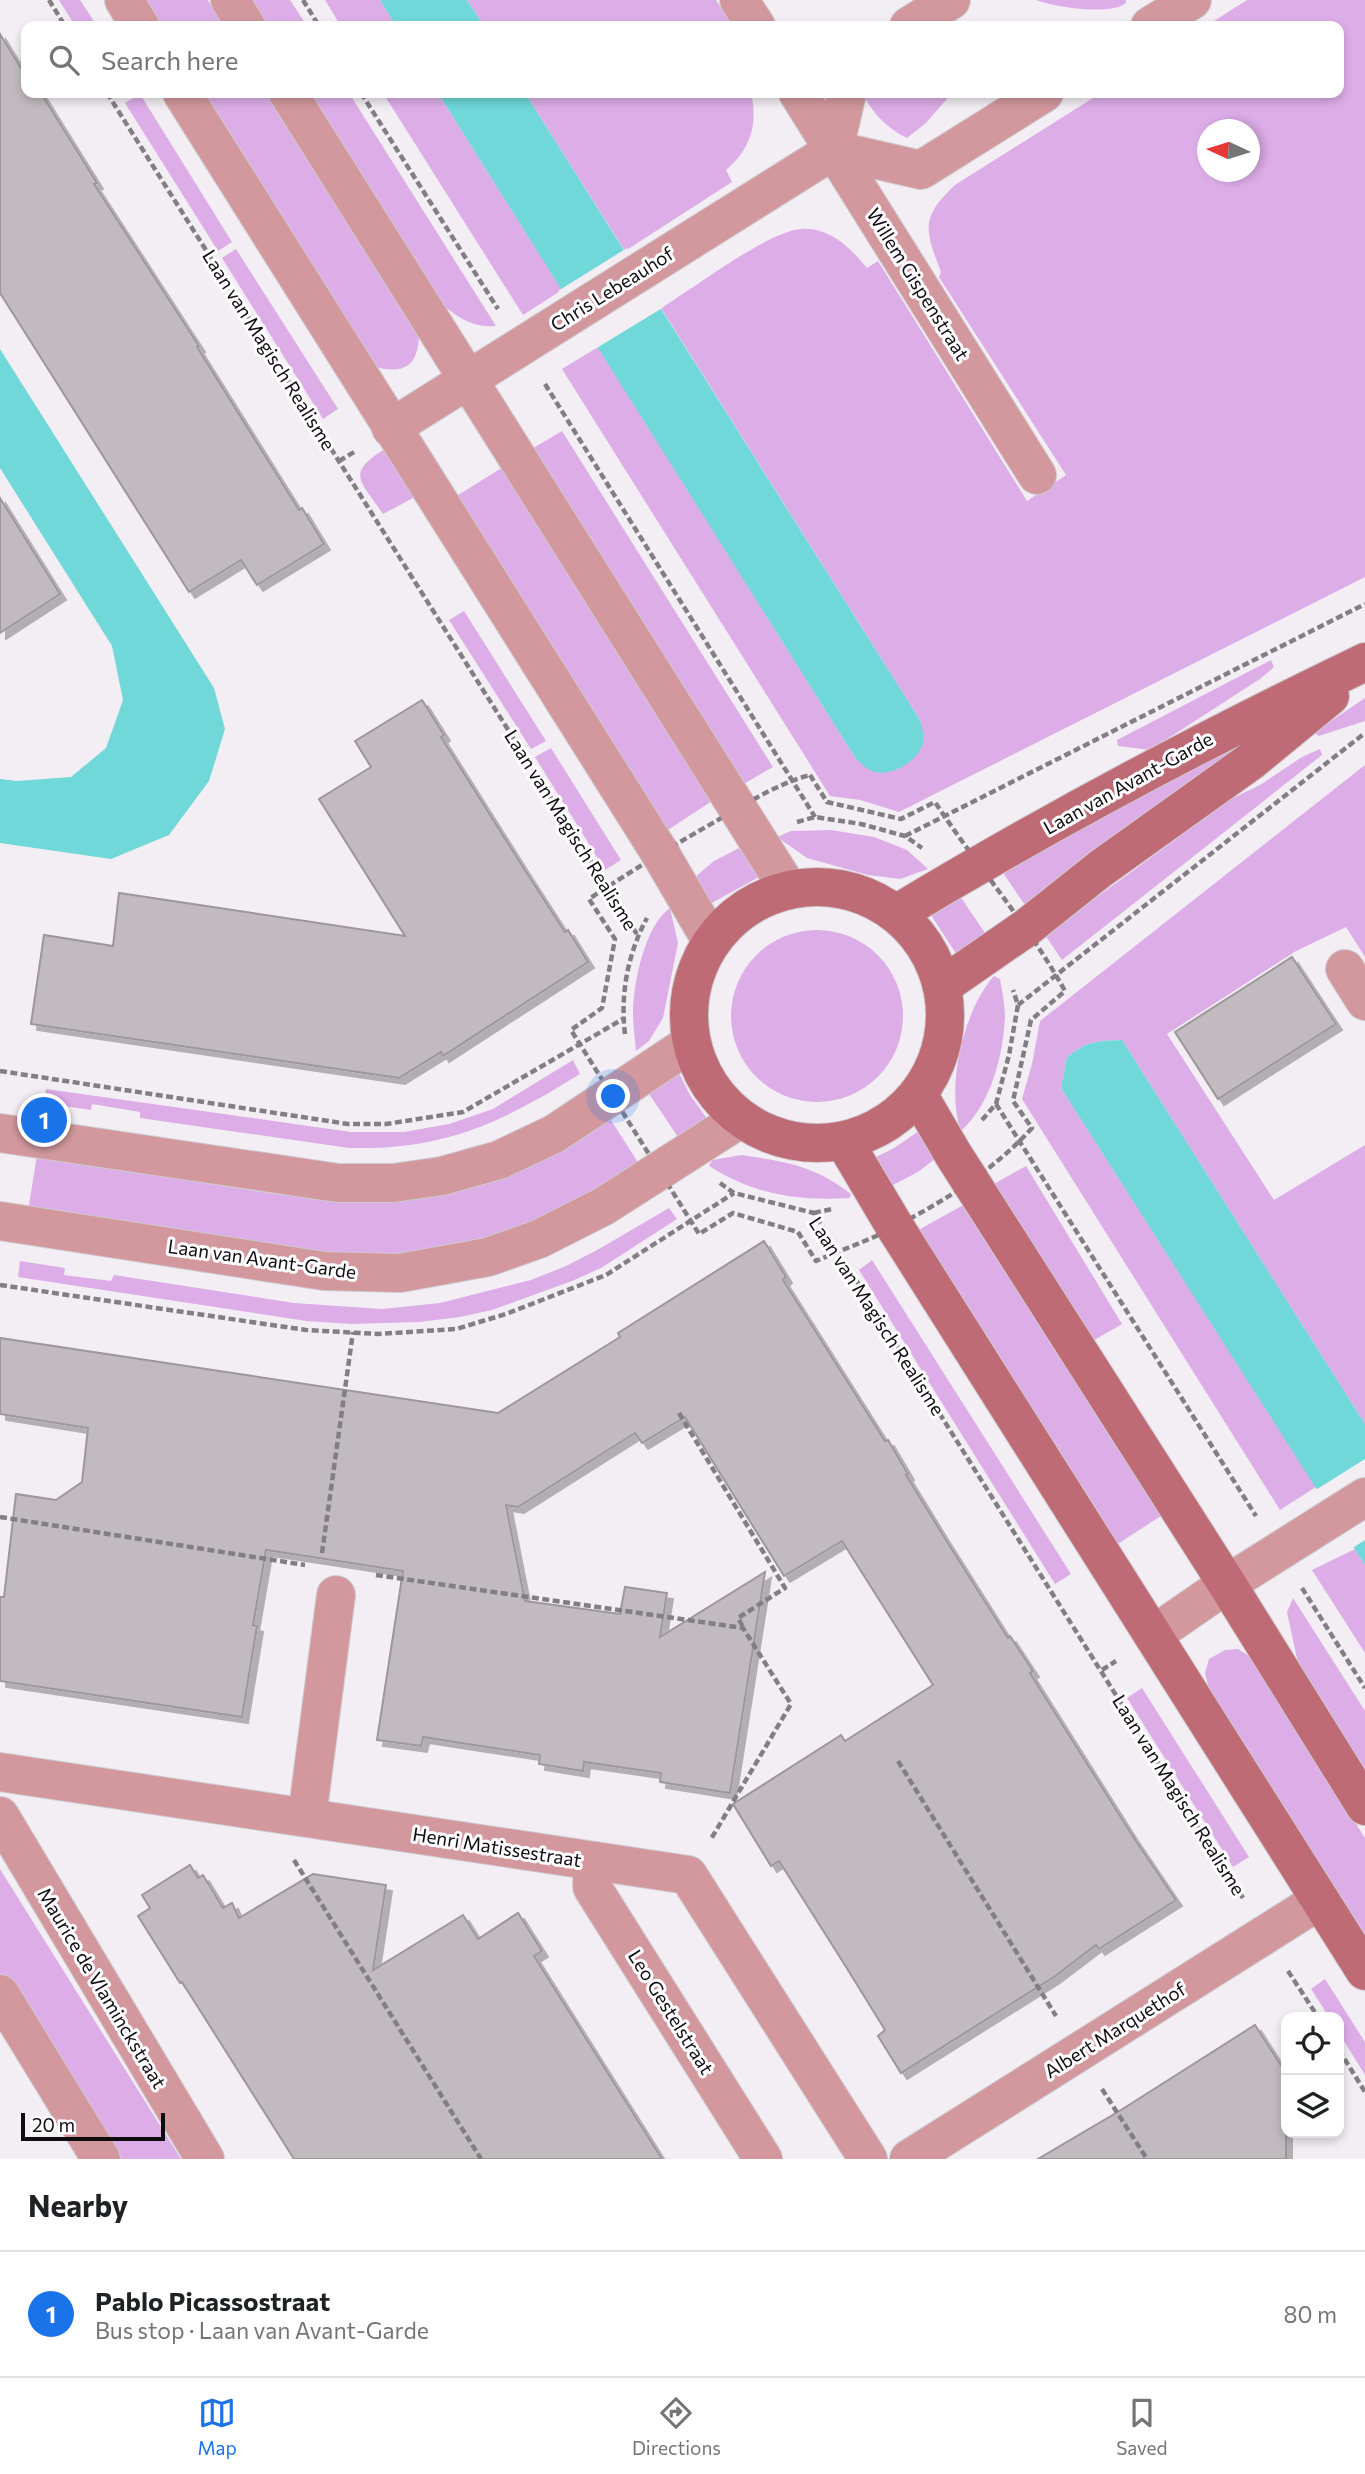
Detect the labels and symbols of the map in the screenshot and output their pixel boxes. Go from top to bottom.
north arrow [1197,119,1260,182]
street label: Willem Gispenstraat [862,203,975,364]
street label: Chris Lebeauhof [546,241,678,336]
street label: Laan van Magisch Realisme [198,245,341,454]
street label: Laan van Magisch Realisme [500,725,643,934]
street label: Laan van Avant-Garde [1039,726,1216,839]
your location [596,1079,630,1113]
pin: 1 [21,1094,67,1146]
street label: Laan van Magisch Realisme [805,1212,950,1419]
street label: Laan van Avant-Garde [166,1234,358,1283]
street label: Laan van Magisch Realisme [1108,1690,1251,1899]
street label: Henri Matissestraat [411,1822,583,1871]
street label: Maurice de Vlaminckstraat [33,1883,172,2092]
street label: Leo Gestelstraat [624,1945,719,2078]
street label: Albert Marquethof [1040,1977,1190,2082]
scale bar [21,2110,164,2142]

